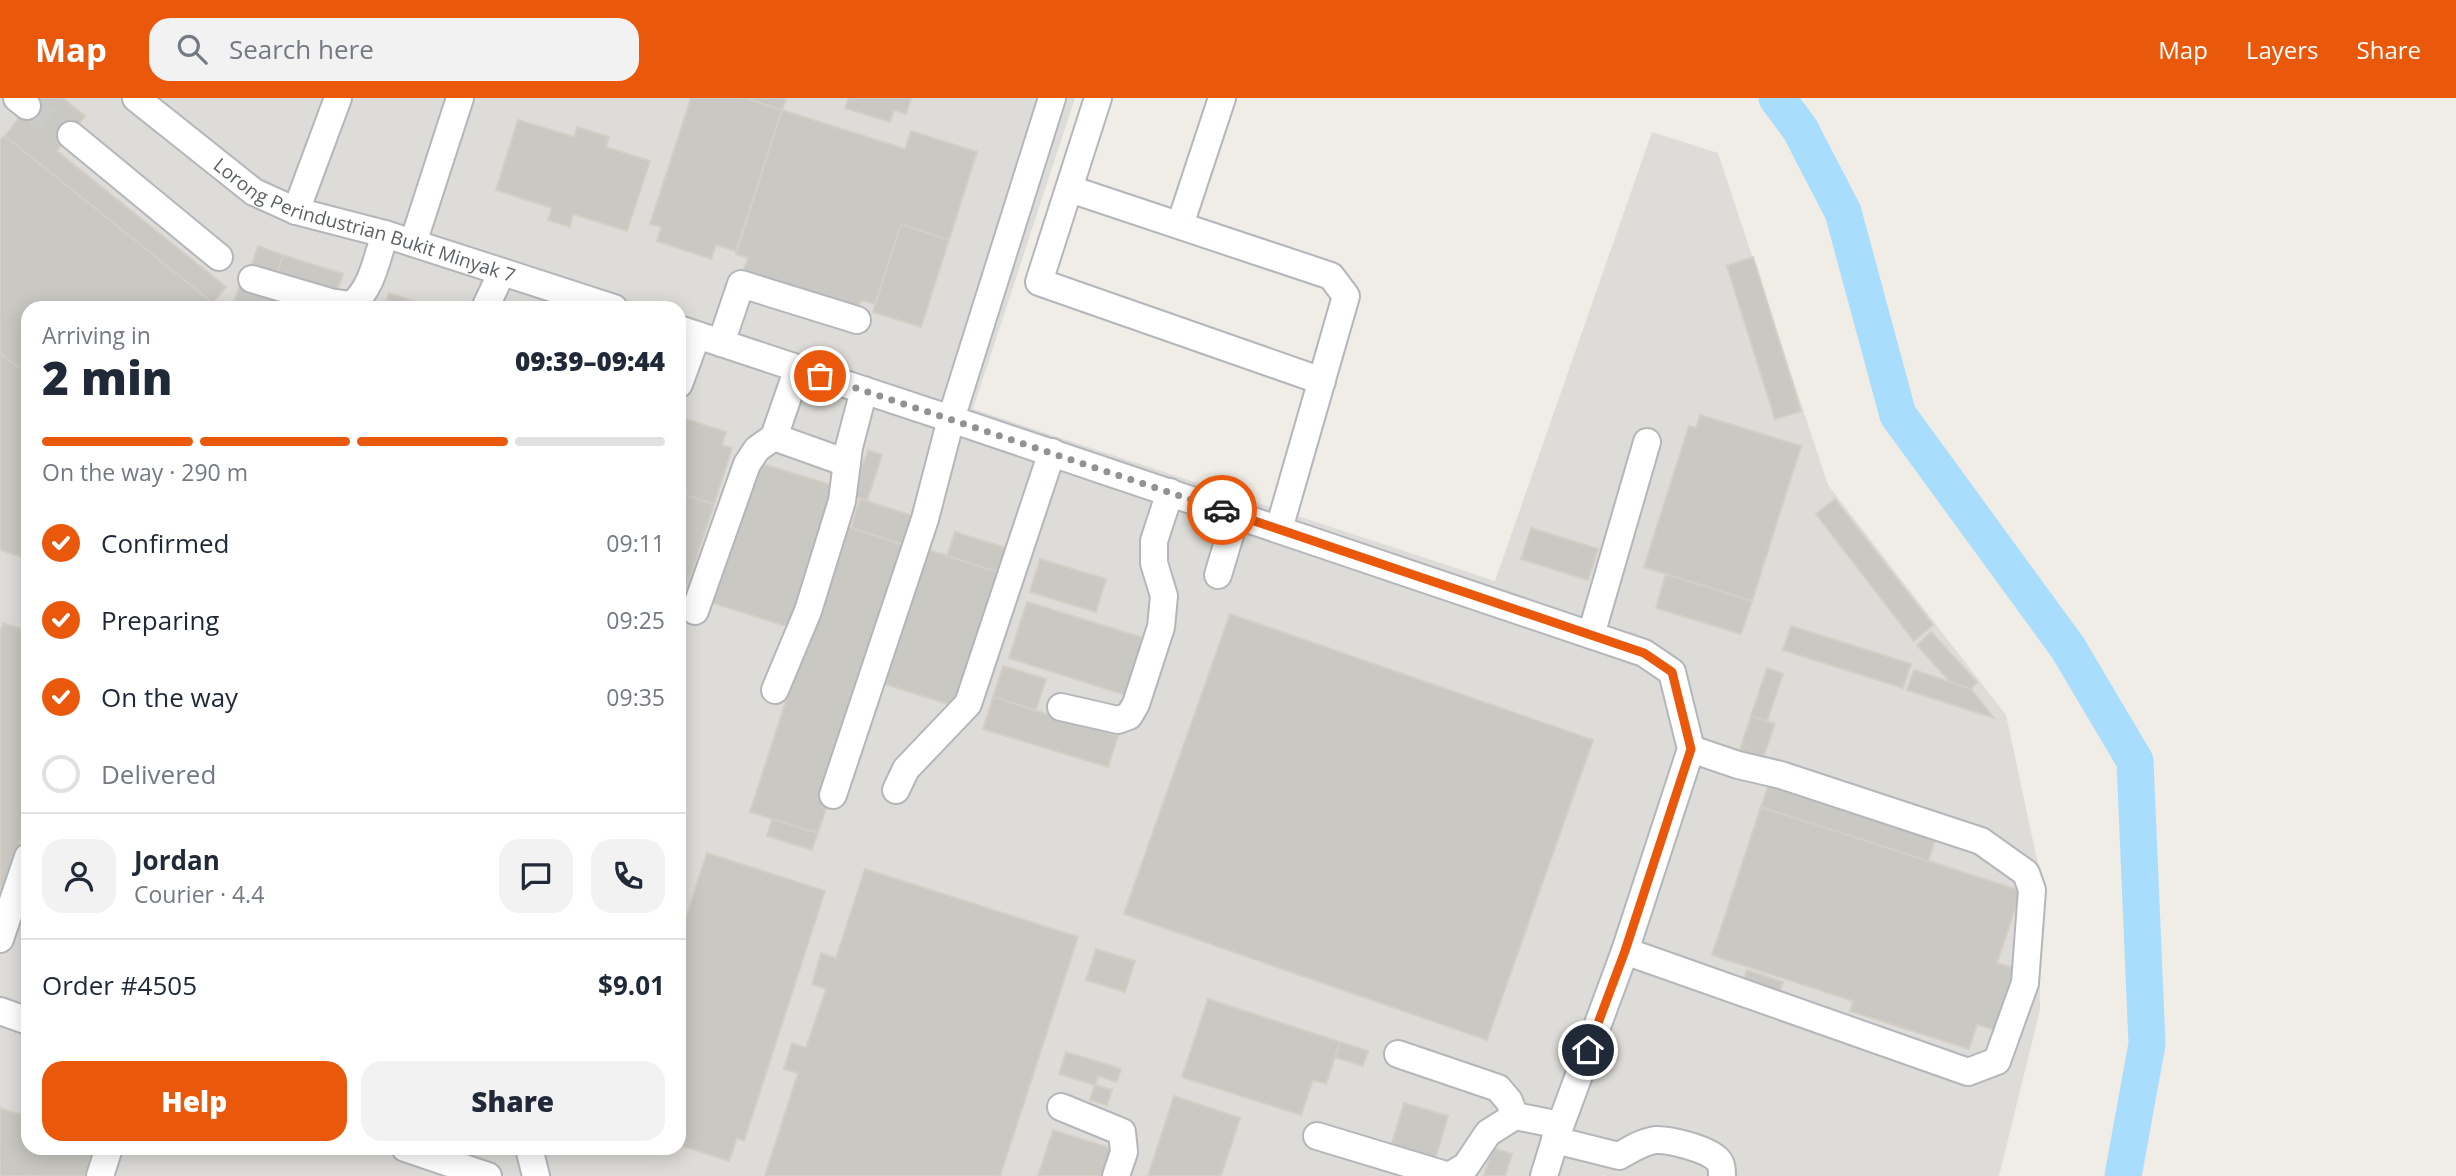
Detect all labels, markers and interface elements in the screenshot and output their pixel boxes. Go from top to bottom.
search box [149,18,639,81]
text: Map [35,27,107,72]
icon: search [173,30,211,68]
text: Search here [229,31,374,67]
text: Map [2158,33,2208,66]
text: Layers [2246,33,2319,66]
text: Share [2357,33,2421,66]
street label: Lorong Perindustrian Bukit Minyak 7 [208,152,519,288]
text: Arriving in [42,319,151,351]
text: 09:39–09:44 [515,343,665,379]
text: 2 min [42,346,173,408]
pin [790,346,850,406]
icon: bag [801,357,839,395]
text: On the way · 290 m [42,456,248,488]
courier [1187,475,1257,545]
icon: car [1203,491,1241,529]
icon: check [42,524,80,562]
text: Confirmed [101,525,229,561]
text: 09:11 [606,527,665,559]
icon: check [42,601,80,639]
text: Preparing [101,602,219,638]
text: 09:25 [606,604,665,636]
icon: check [42,678,80,716]
text: On the way [101,679,238,715]
text: 09:35 [606,681,665,713]
text: Delivered [101,756,216,792]
button: person [42,839,116,913]
button: chat [499,839,573,913]
button: phone [591,839,665,913]
text: Jordan [134,842,220,878]
text: Courier · 4.4 [134,878,264,910]
text: Order #4505 [42,967,197,1003]
text: $9.01 [598,967,665,1003]
pin [1558,1020,1618,1080]
icon: home [1569,1031,1607,1069]
button: Help [42,1061,347,1141]
button: Share [361,1061,665,1141]

